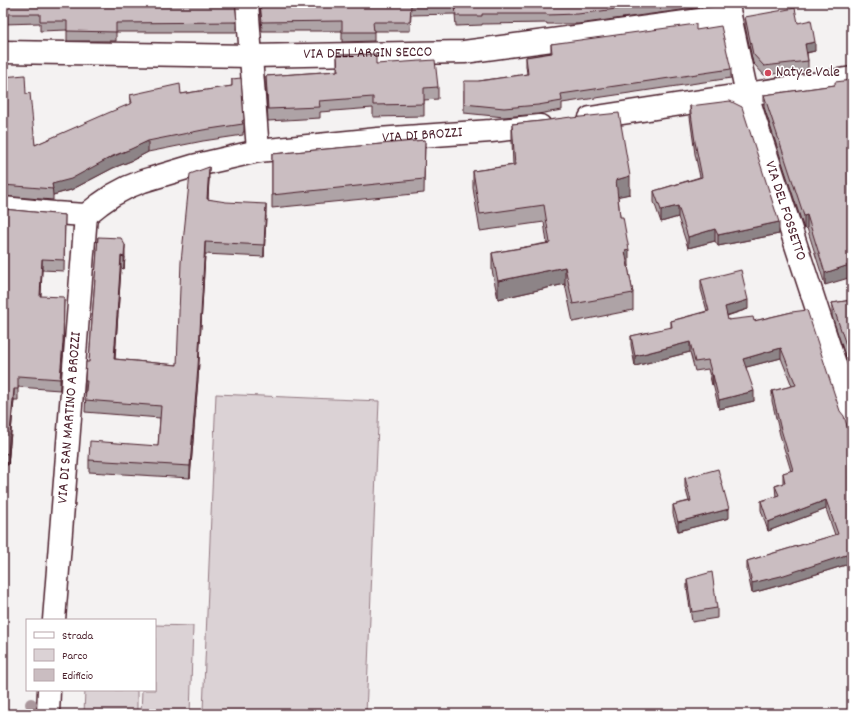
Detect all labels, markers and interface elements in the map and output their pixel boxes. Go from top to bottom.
street label: VIA DELL'ARGIN SECCO [303,42,433,66]
place label: Naty e Vale [776,62,840,84]
marker: Naty e Vale [763,68,773,78]
street label: VIA DI BROZZI [381,122,463,150]
street label: VIA DEL FOSSETTO [758,158,811,264]
street label: VIA DI SAN MARTINO A BROZZI [52,331,88,504]
legend [26,619,156,691]
text: Strada [62,628,93,645]
text: Parco [62,648,88,665]
text: Edificio [62,668,93,685]

